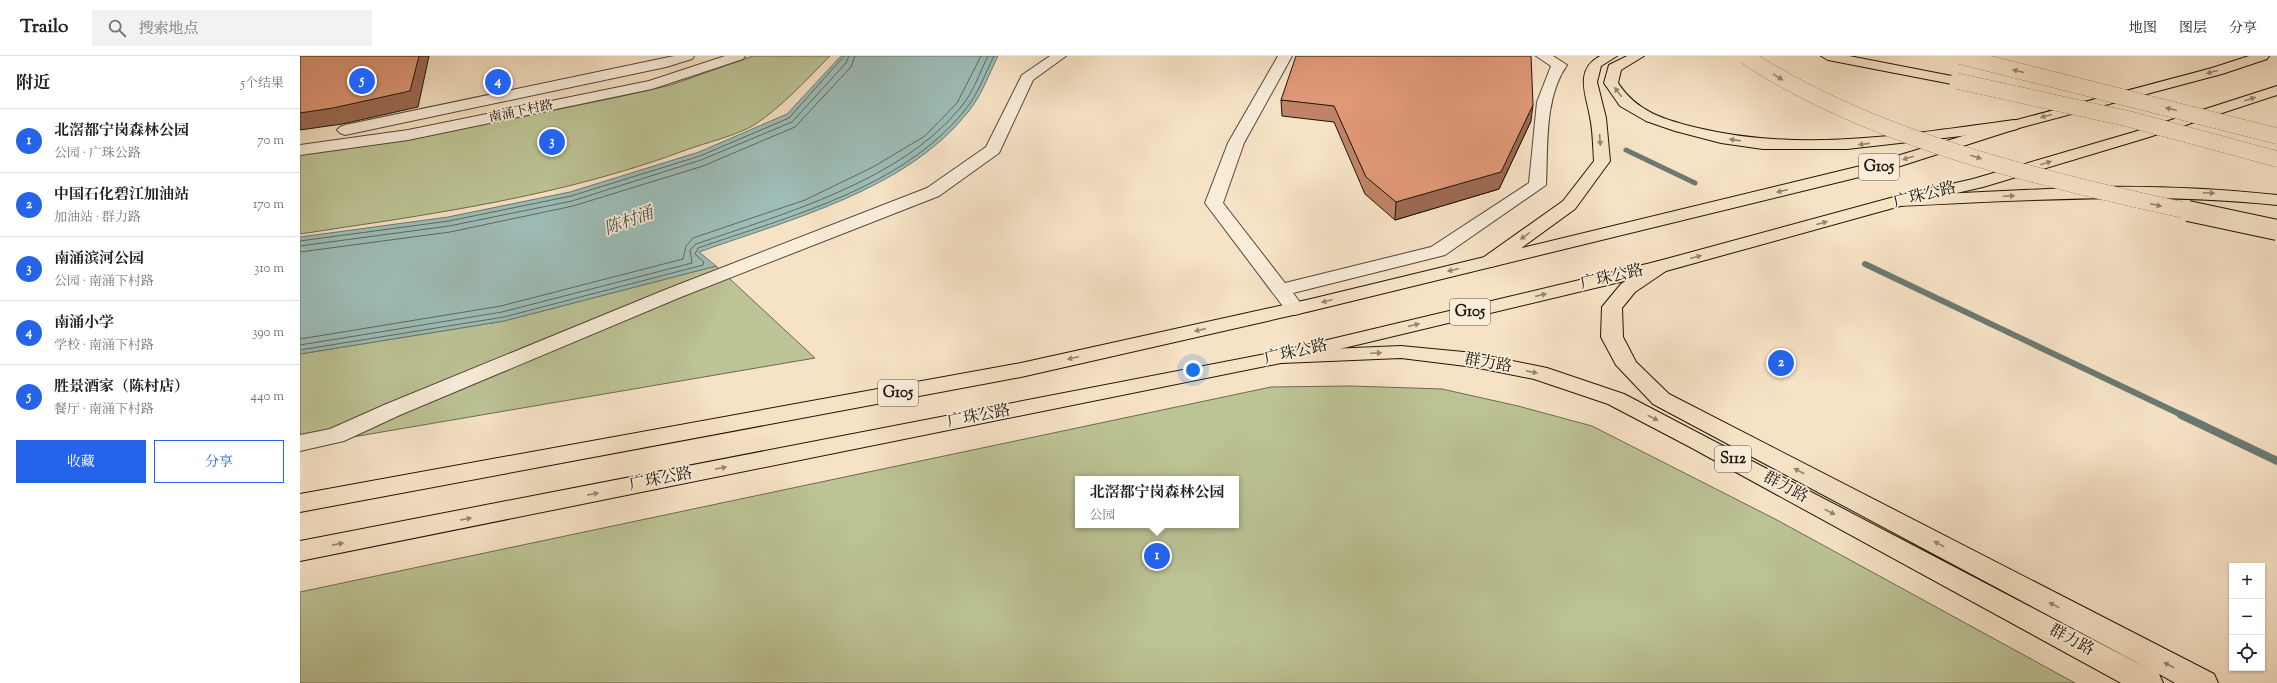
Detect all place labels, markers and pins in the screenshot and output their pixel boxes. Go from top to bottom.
pin: 5 [349,66,375,96]
pin: 4 [485,67,511,97]
pin: 3 [539,127,565,157]
pin: 2 [1768,348,1794,378]
pin: 1 [1144,541,1170,571]

